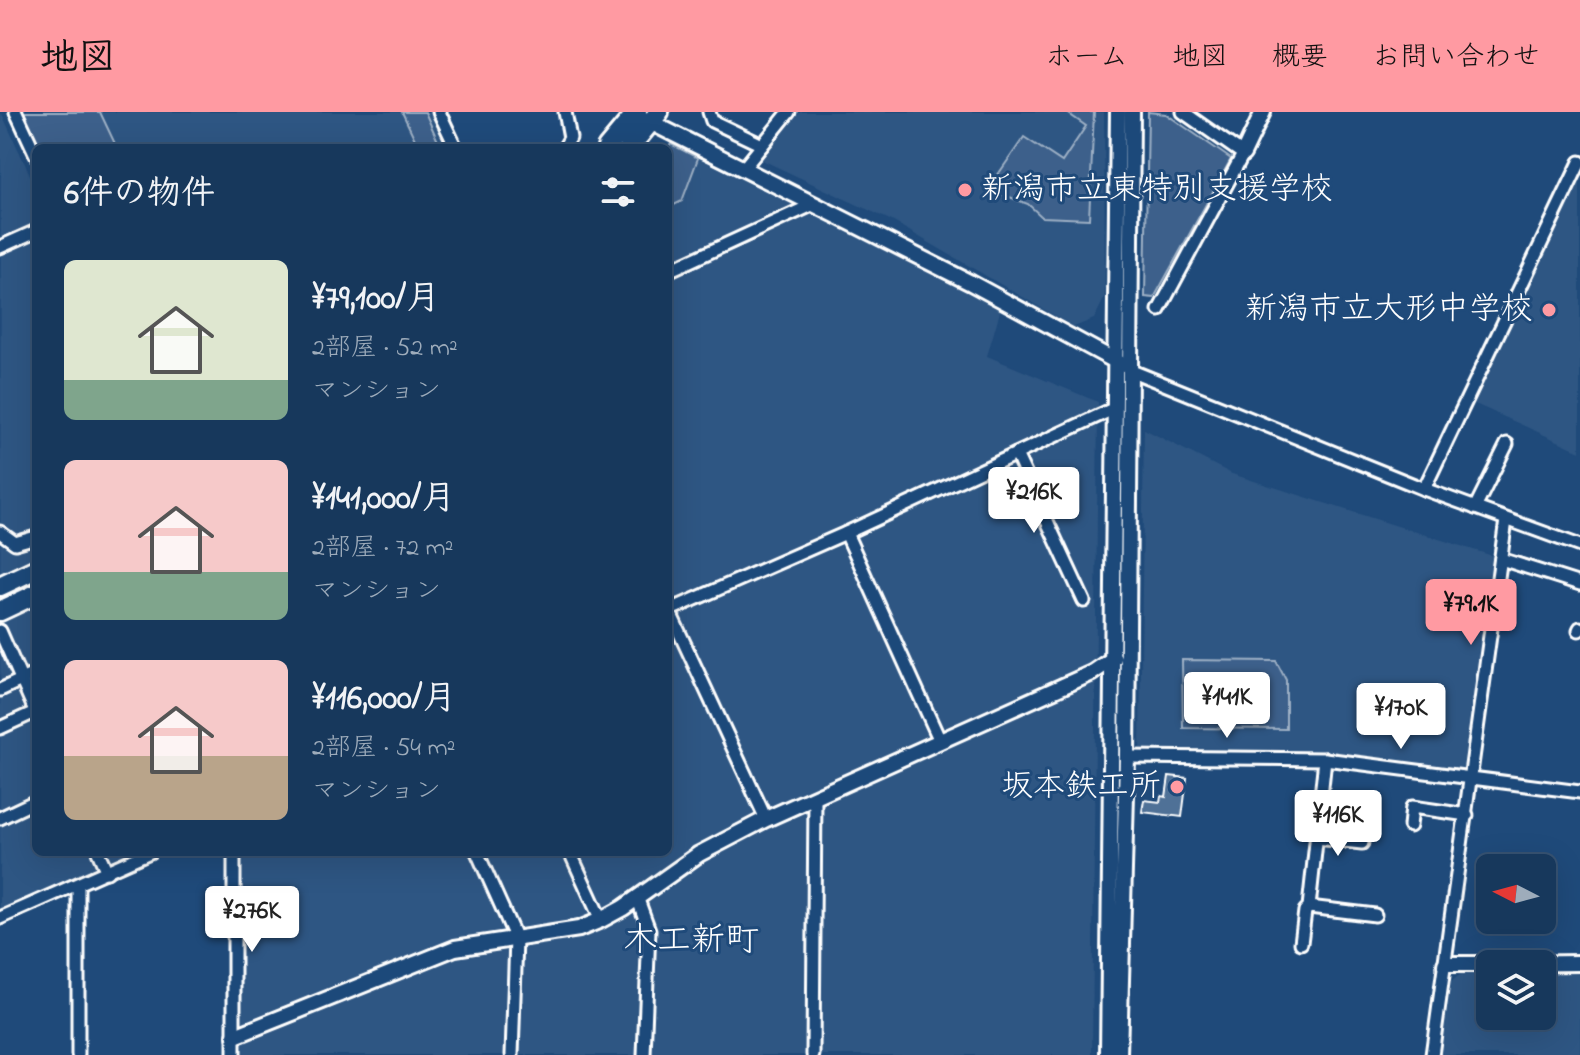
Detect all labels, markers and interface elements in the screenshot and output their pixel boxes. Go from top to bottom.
text: 地図 [40,32,116,88]
text: ホーム [1045,38,1128,79]
text: 地図 [1172,38,1228,79]
text: 概要 [1272,38,1328,79]
text: お問い合わせ [1372,38,1540,79]
place label: 新潟市立東特別支援学校 [981,167,1333,214]
text: 6件の物件 [64,170,215,220]
icon: filters [596,170,640,214]
marker: 新潟市立東特別支援学校 [956,181,974,199]
text: ¥79,100/月 [312,275,440,325]
place label: 新潟市立大形中学校 [1245,287,1533,334]
icon: home [128,292,224,388]
marker: 新潟市立大形中学校 [1540,301,1558,319]
text: 2部屋 · 52 m² [312,330,458,368]
text: マンション [312,373,441,411]
pin: ¥216K [978,467,1090,535]
text: ¥216K [1006,474,1062,512]
text: ¥141,000/月 [312,475,455,525]
icon: home [128,492,224,588]
text: 2部屋 · 72 m² [312,530,454,568]
text: マンション [312,573,441,611]
pin: ¥79.1K [1406,579,1536,647]
text: ¥79.1K [1444,586,1498,624]
pin: ¥141K [1171,672,1283,740]
text: ¥116,000/月 [312,675,456,725]
text: ¥141K [1202,679,1252,717]
pin: ¥170K [1345,683,1457,751]
text: ¥170K [1375,690,1427,728]
icon: home [128,692,224,788]
text: 2部屋 · 54 m² [312,730,455,768]
place label: 坂本鉄工所 [1001,764,1161,811]
text: マンション [312,773,441,811]
marker: 坂本鉄工所 [1168,778,1186,796]
pin: ¥116K [1282,790,1394,858]
text: ¥116K [1313,797,1363,835]
north arrow [1476,854,1556,934]
map controls [1476,854,1556,1030]
pin: ¥276K [196,886,308,954]
text: ¥276K [223,893,281,931]
district label: 木工新町 [623,917,759,967]
button: layers [1476,950,1556,1030]

